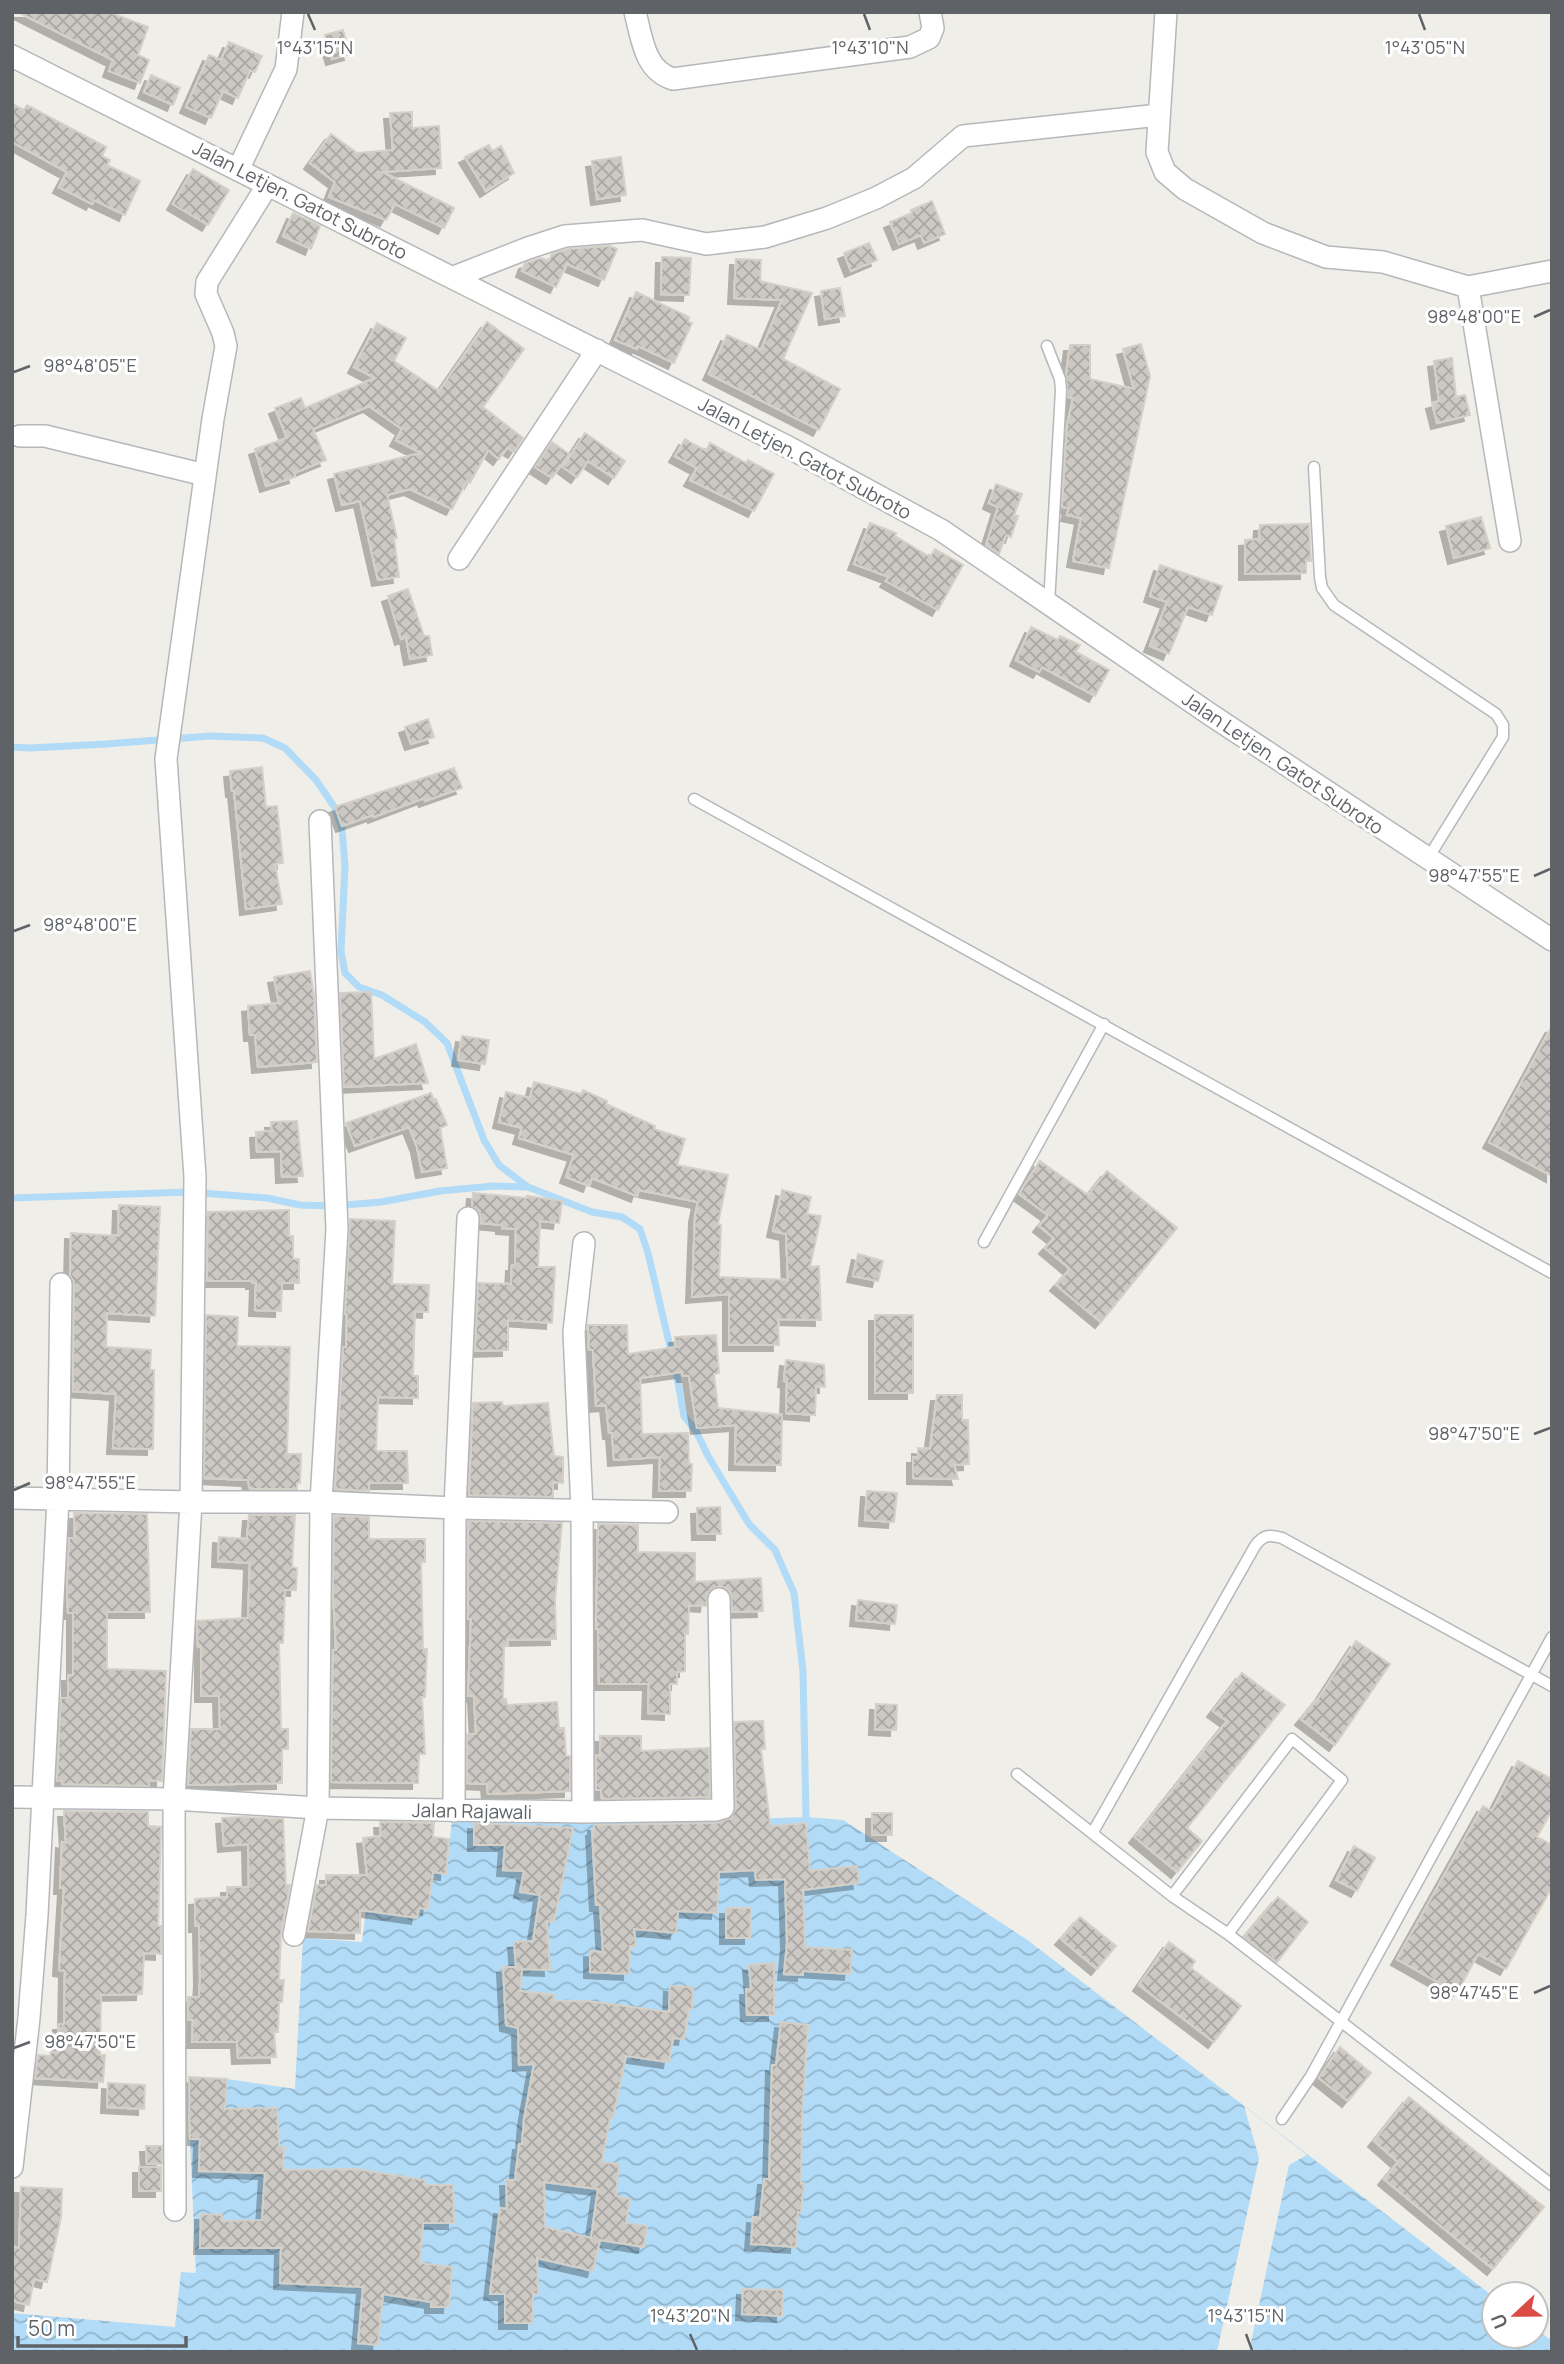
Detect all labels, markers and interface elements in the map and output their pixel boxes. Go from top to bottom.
text: 1°43'15"N [277,35,353,59]
text: 1°43'10"N [832,35,908,59]
text: 1°43'05"N [1385,35,1465,59]
street label: Jalan Letjen. Gatot Subroto [188,134,412,266]
text: 98°48'00"E [1427,304,1521,328]
text: 98°48'05"E [43,353,137,377]
street label: Jalan Letjen. Gatot Subroto [694,391,916,525]
street label: Jalan Letjen. Gatot Subroto [1177,686,1389,840]
text: 98°47'55"E [1428,863,1520,887]
text: 98°48'00"E [43,912,137,936]
text: 98°47'50"E [1428,1421,1520,1445]
text: 98°47'55"E [44,1470,136,1494]
street label: Jalan Rajawali [412,1797,532,1825]
text: 98°47'45"E [1429,1980,1519,2004]
text: 98°47'50"E [44,2029,136,2053]
north arrow [1480,2280,1550,2350]
text: 1°43'20"N [650,2303,730,2327]
text: 1°43'15"N [1208,2303,1284,2327]
scale bar [18,2304,186,2348]
text: U [1485,2310,1514,2333]
text: 50 m [28,2314,75,2342]

